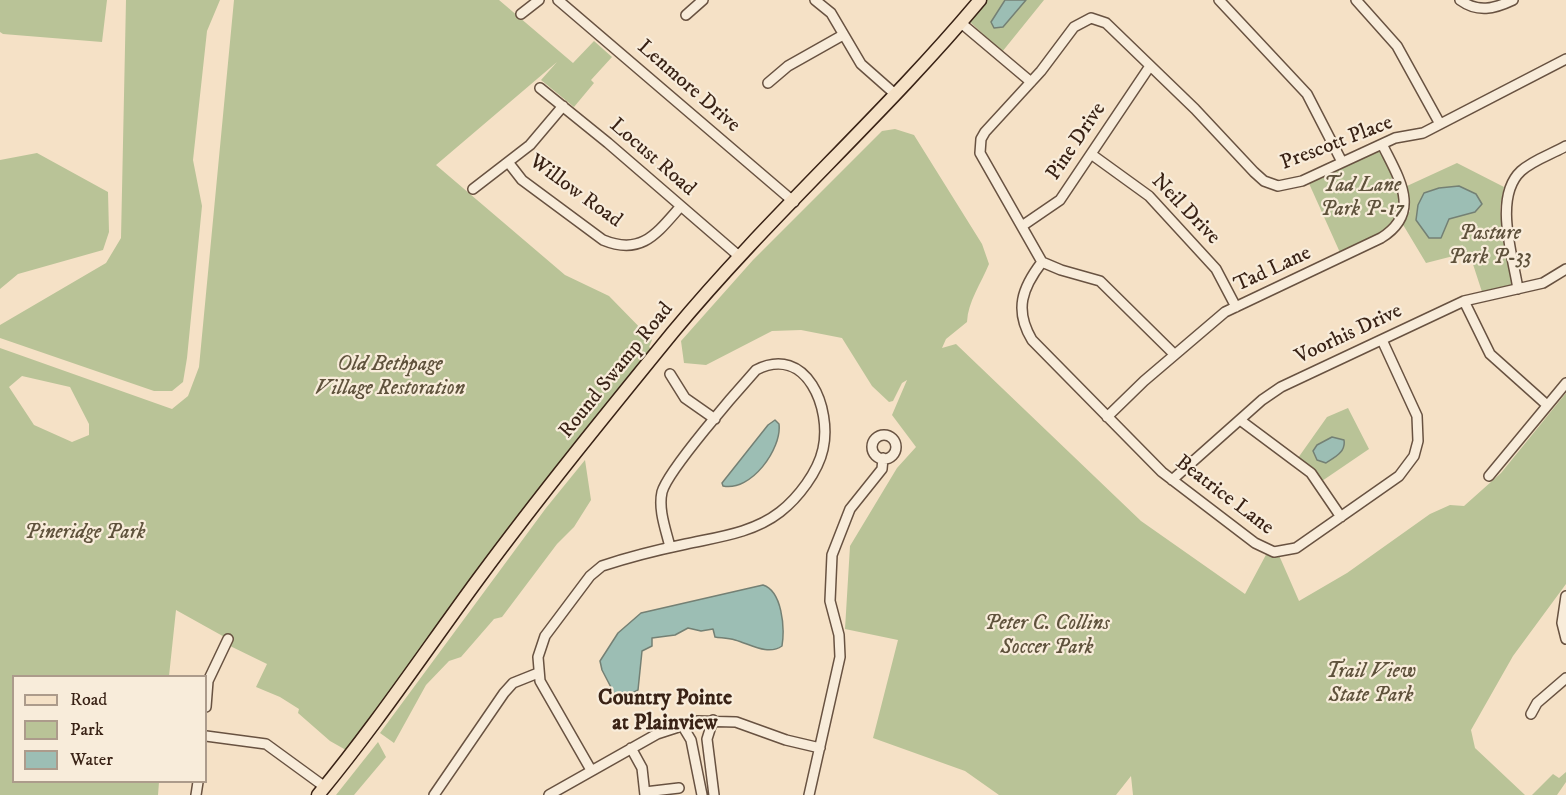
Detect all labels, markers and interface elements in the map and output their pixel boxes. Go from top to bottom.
street label: Lenmore Drive [631,35,745,139]
street label: Pine Drive [1042,98,1112,186]
street label: Prescott Place [1277,111,1397,177]
street label: Locust Road [604,114,700,202]
street label: Willow Road [524,150,626,234]
street label: Neil Drive [1145,169,1225,251]
park label: Tad Lane Park P-17 [1320,174,1404,224]
park label: Pasture Park P-33 [1448,222,1532,272]
street label: Tad Lane [1231,241,1315,299]
street label: Round Swamp Road [554,298,680,444]
street label: Voorhis Drive [1292,299,1406,371]
park label: Old Bethpage Village Restoration [315,353,465,403]
street label: Beatrice Lane [1170,451,1278,541]
park label: Pineridge Park [24,521,146,547]
park label: Peter C. Collins Soccer Park [984,612,1110,662]
park label: Trail View State Park [1326,660,1416,710]
legend [12,675,207,783]
district label: Country Pointe at Plainview [598,686,732,738]
text: Road [70,689,107,711]
text: Park [70,719,104,741]
text: Water [70,749,113,771]

